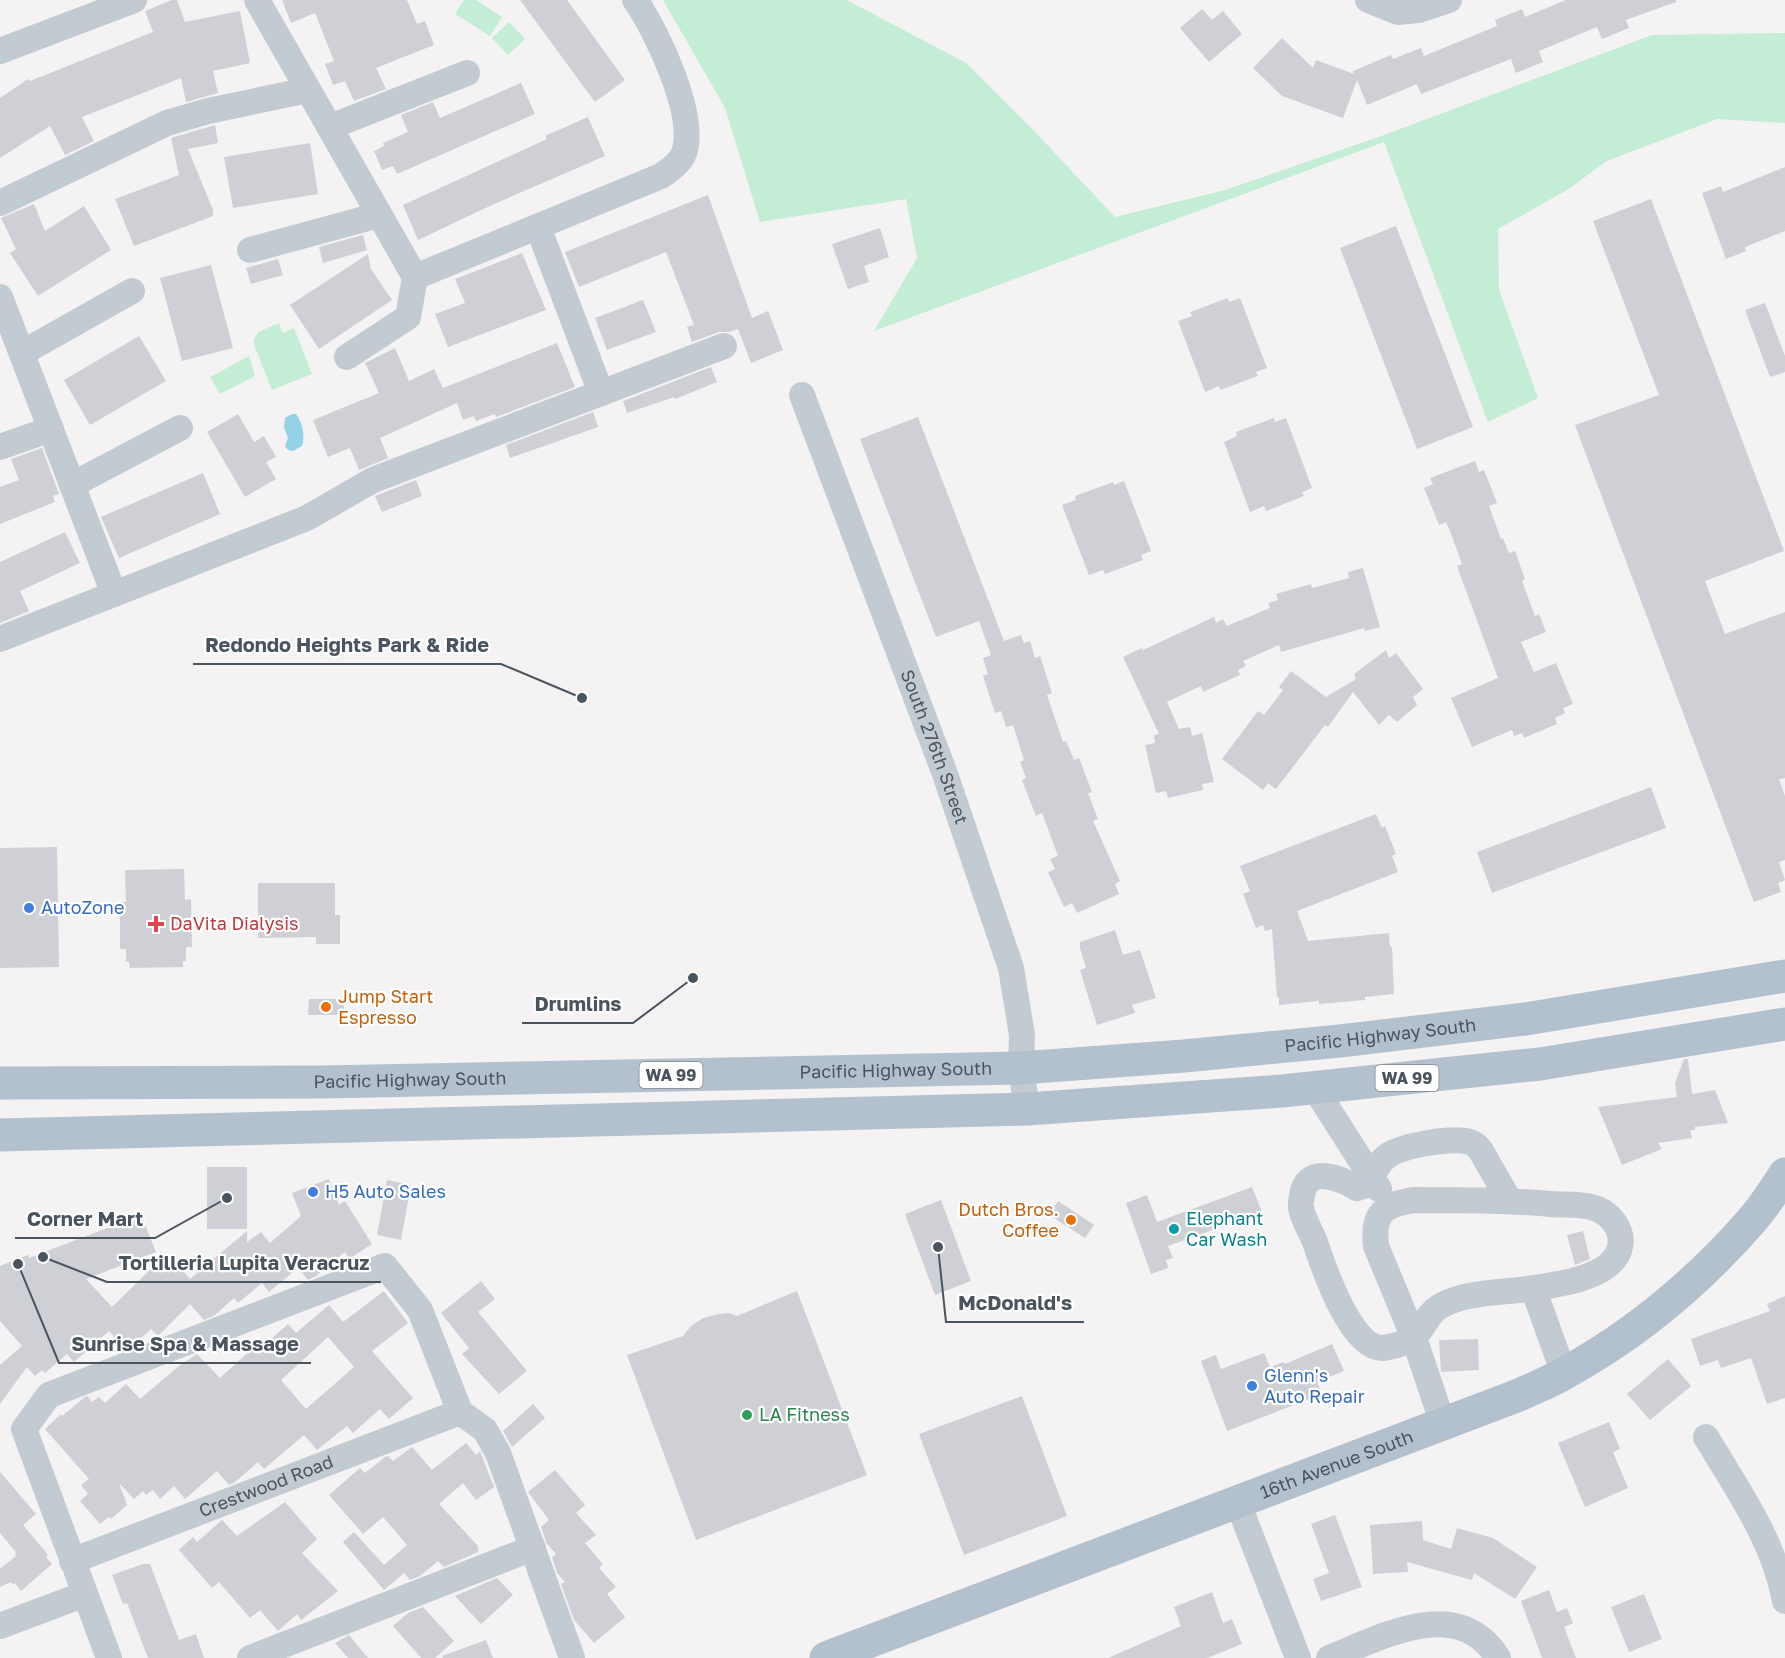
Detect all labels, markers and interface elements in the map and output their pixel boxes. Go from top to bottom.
callout: Redondo Heights Park & Ride [193,626,501,664]
text: Redondo Heights Park & Ride [205,632,489,656]
street label: South 276th Street [897,666,973,827]
place label: AutoZone [41,896,124,918]
marker: AutoZone [22,901,36,915]
place label: DaVita Dialysis [170,912,299,934]
marker: DaVita Dialysis [147,915,165,933]
place label: Jump Start Espresso [338,985,434,1028]
callout: Drumlins [522,985,633,1023]
text: Drumlins [535,991,621,1015]
marker: Jump Start Espresso [319,1000,333,1014]
street label: Pacific Highway South [1283,1013,1477,1056]
street label: Pacific Highway South [799,1057,992,1082]
road number: WA 99 [640,1062,702,1088]
road number: WA 99 [1376,1065,1438,1091]
street label: Pacific Highway South [314,1066,507,1092]
place label: H5 Auto Sales [325,1180,446,1202]
marker: H5 Auto Sales [306,1185,320,1199]
place label: Dutch Bros. Coffee [958,1198,1059,1241]
callout: Corner Mart [15,1200,155,1238]
text: Corner Mart [27,1206,143,1230]
place label: Elephant Car Wash [1186,1207,1267,1250]
marker: Dutch Bros. Coffee [1064,1213,1078,1227]
marker: Elephant Car Wash [1167,1222,1181,1236]
callout: Tortilleria Lupita Veracruz [107,1244,381,1282]
text: Tortilleria Lupita Veracruz [119,1250,369,1274]
callout: McDonald's [946,1284,1084,1322]
text: McDonald's [958,1290,1072,1314]
callout: Sunrise Spa & Massage [59,1325,311,1363]
text: Sunrise Spa & Massage [71,1331,299,1355]
place label: Glenn's Auto Repair [1264,1364,1365,1407]
marker: Glenn's Auto Repair [1245,1379,1259,1393]
place label: LA Fitness [759,1403,850,1425]
marker: LA Fitness [740,1408,754,1422]
street label: 16th Avenue South [1257,1425,1416,1503]
street label: Crestwood Road [195,1450,336,1521]

